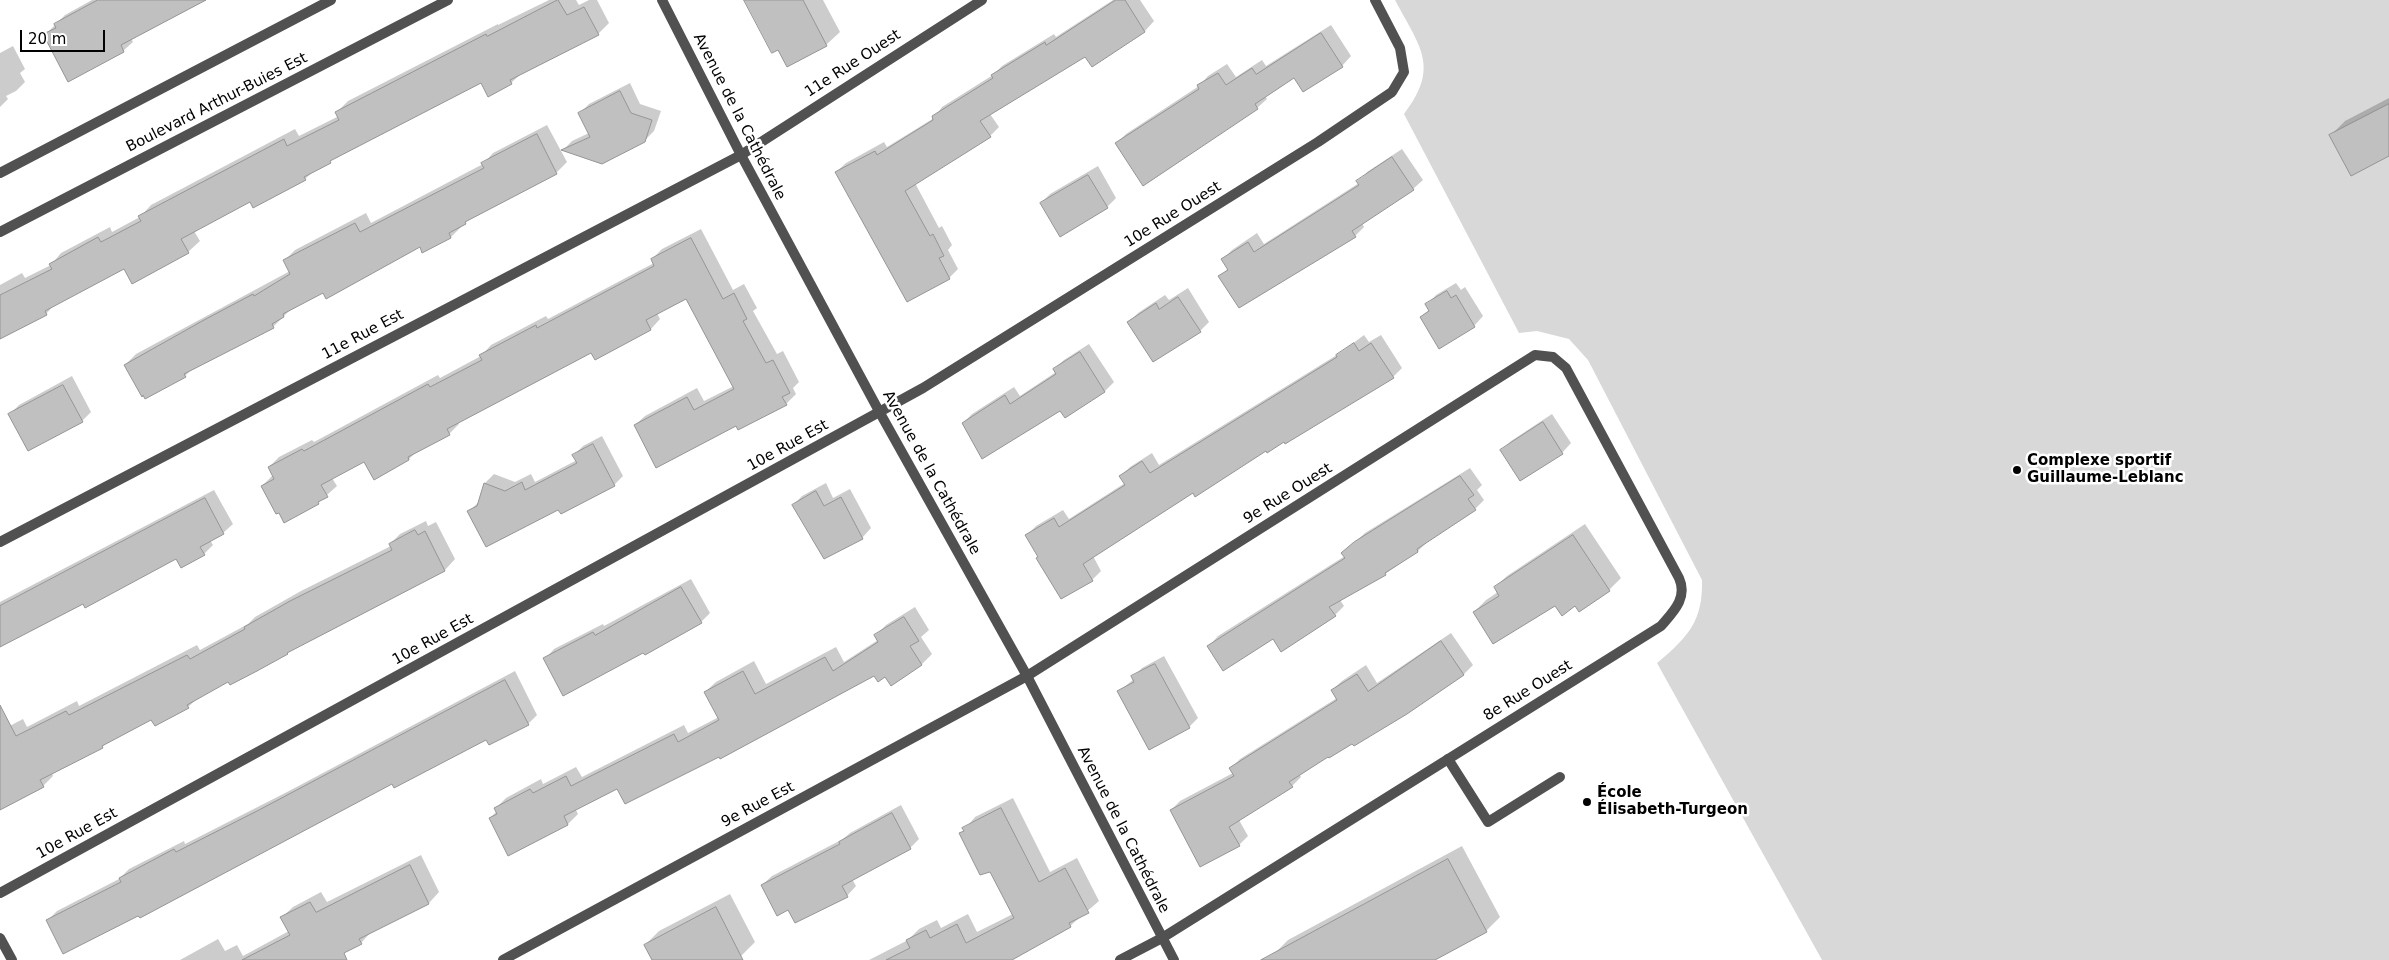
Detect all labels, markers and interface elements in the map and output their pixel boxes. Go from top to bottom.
scale bar [22,20,108,52]
street label: 11e Rue Ouest [802,26,904,102]
text: 20 m [28,30,66,48]
street label: Avenue de la Cathédrale [689,31,789,203]
street label: Boulevard Arthur-Buies Est [123,49,311,157]
street label: 10e Rue Ouest [1121,178,1225,252]
street label: 11e Rue Est [319,306,407,364]
street label: Avenue de la Cathédrale [878,388,984,558]
street label: 10e Rue Est [744,416,832,476]
place label: Complexe sportif Guillaume-Leblanc [2027,452,2184,487]
street label: 9e Rue Ouest [1240,460,1336,528]
marker: Complexe sportif Guillaume-Leblanc [2011,464,2023,476]
street label: 10e Rue Est [389,610,477,670]
street label: 8e Rue Ouest [1480,657,1576,725]
street label: Avenue de la Cathédrale [1073,744,1173,916]
street label: 9e Rue Est [718,778,798,832]
place label: École Élisabeth-Turgeon [1597,784,1748,819]
marker: École Élisabeth-Turgeon [1581,796,1593,808]
street label: 10e Rue Est [33,804,121,864]

